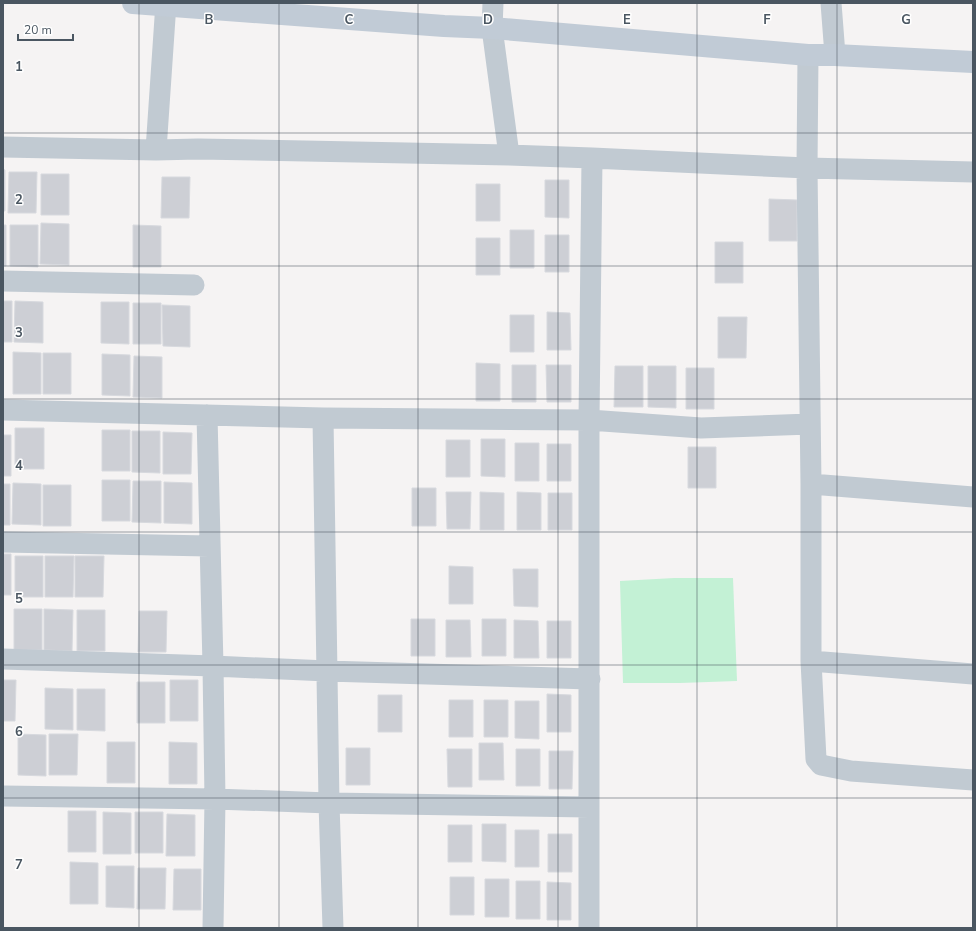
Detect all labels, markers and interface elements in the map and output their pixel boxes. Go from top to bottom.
text: B [205,11,214,29]
text: C [345,11,354,29]
text: D [483,11,493,29]
text: E [623,11,631,29]
text: F [763,11,771,29]
text: G [901,11,911,29]
scale bar [18,16,73,42]
text: 20 m [24,22,52,38]
text: 1 [15,58,23,76]
text: 2 [15,191,23,209]
text: 3 [15,324,23,342]
text: 4 [15,457,23,475]
text: 5 [15,590,23,608]
text: 6 [15,723,23,741]
text: 7 [15,856,23,874]

